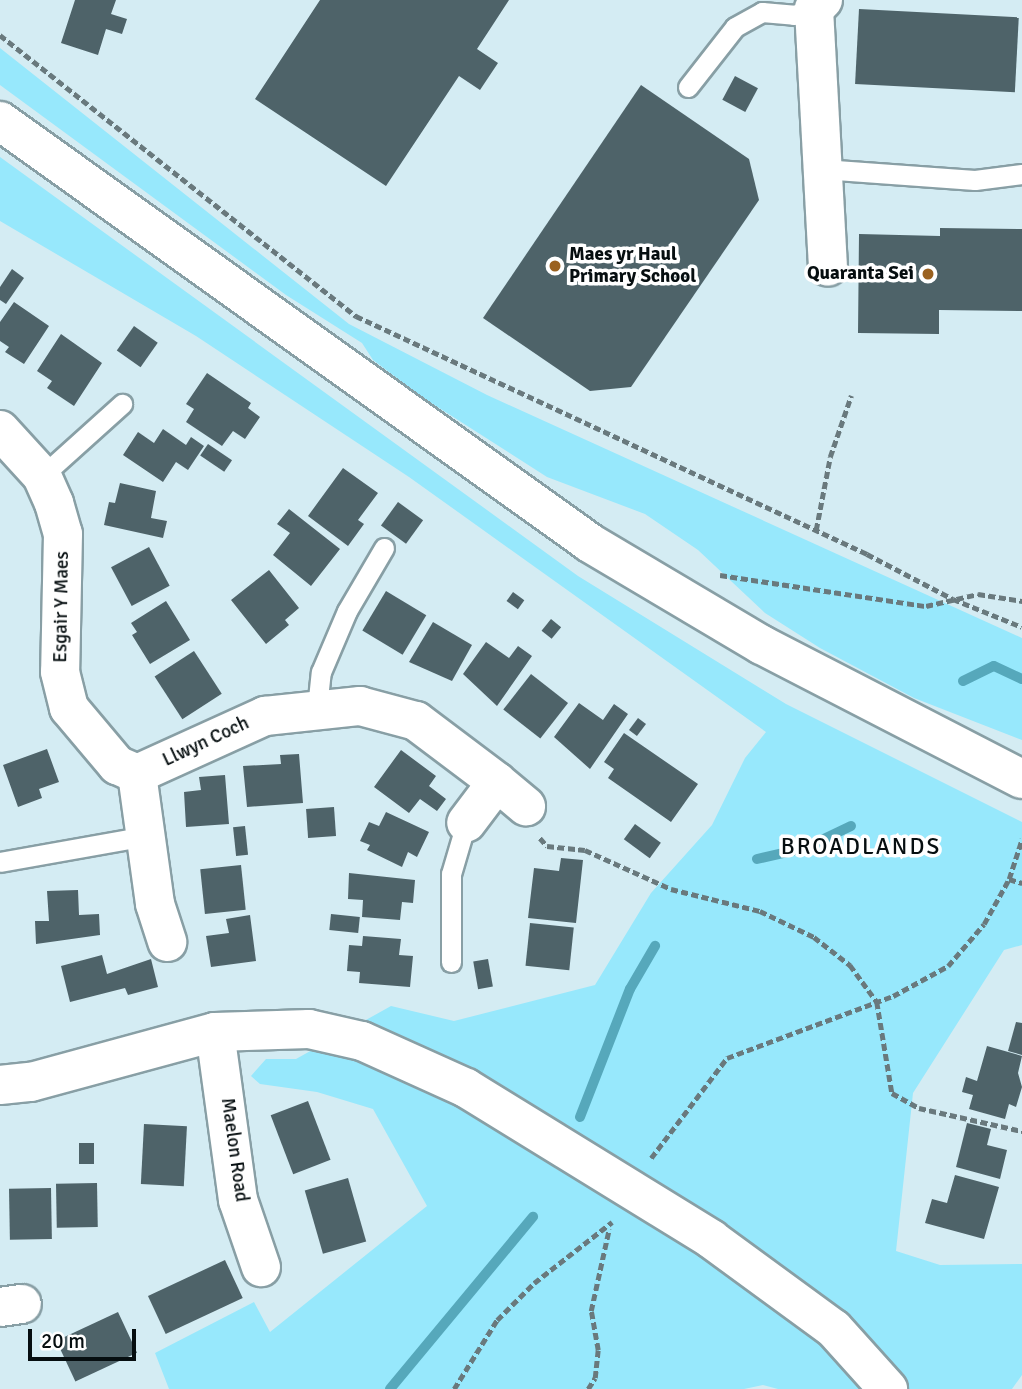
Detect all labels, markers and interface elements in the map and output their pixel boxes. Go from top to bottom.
place label: Maes yr Haul Primary School [569,244,696,288]
marker: Maes yr Haul Primary School [547,258,563,274]
place label: Quaranta Sei [807,263,914,285]
marker: Quaranta Sei [920,266,936,282]
street label: Esgair Y Maes [50,551,74,663]
street label: Llwyn Coch [159,712,253,772]
district label: BROADLANDS [782,833,940,861]
street label: Maelon Road [215,1096,253,1204]
scale bar [32,1316,140,1360]
text: 20 m [41,1328,85,1354]

